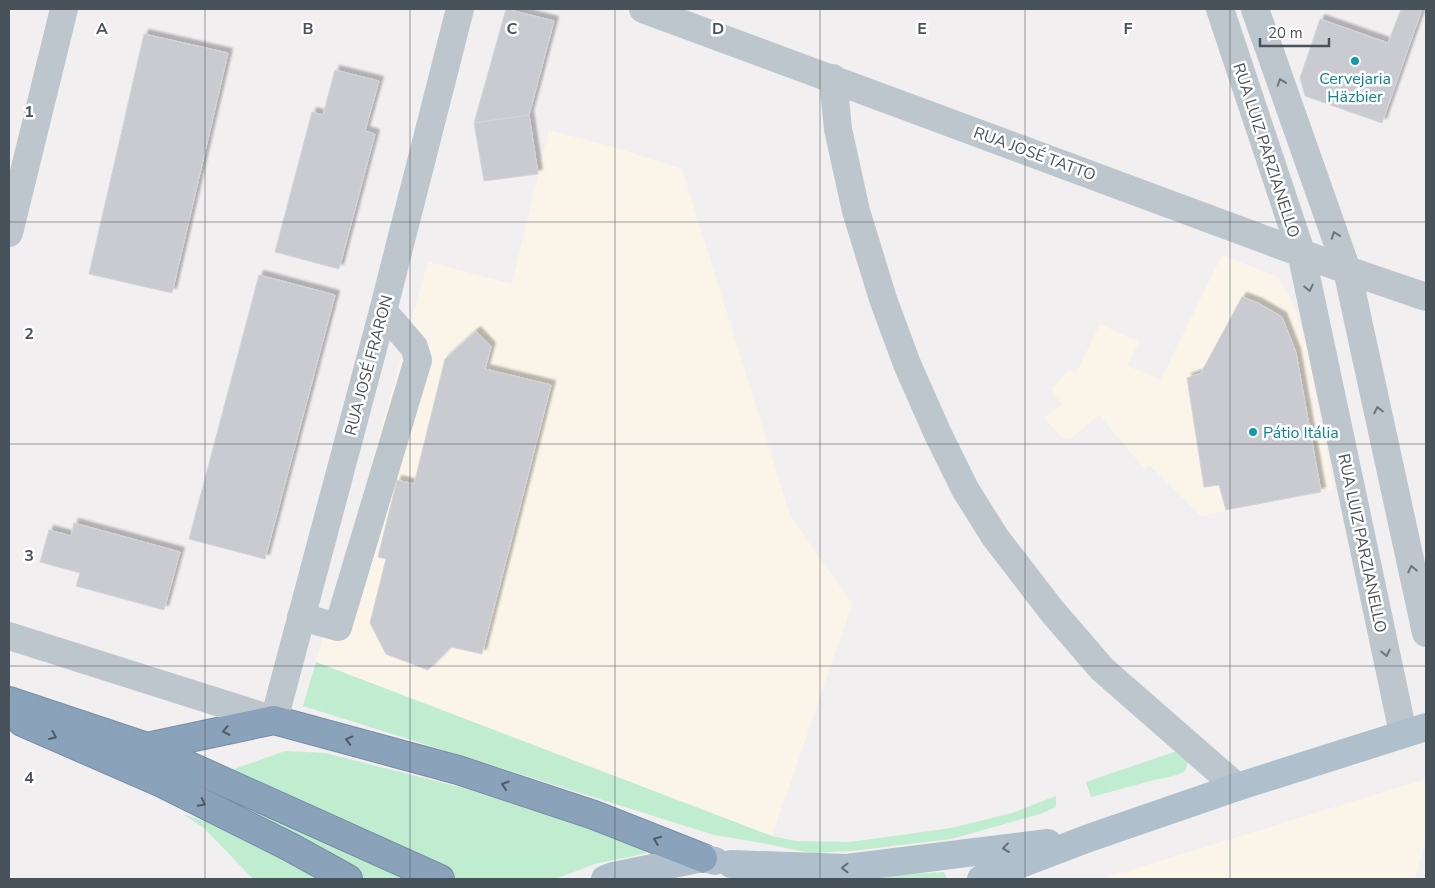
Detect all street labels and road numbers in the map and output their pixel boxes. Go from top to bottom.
street label: RUA LUIZ PARZIANELLO [1227,60,1305,240]
street label: RUA JOSÉ TATTO [970,122,1099,186]
street label: RUA JOSÉ FRARON [340,293,398,438]
street label: RUA LUIZ PARZIANELLO [1332,452,1392,635]

